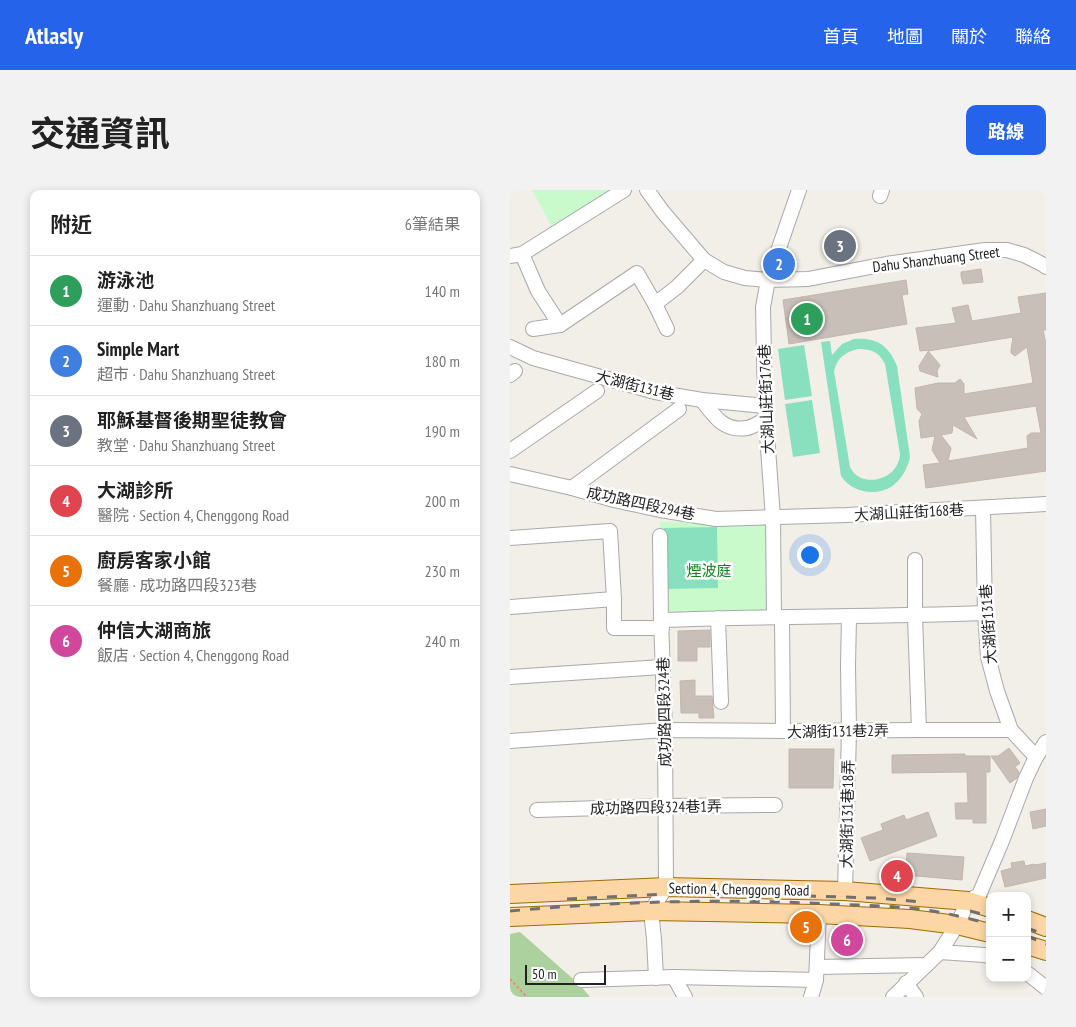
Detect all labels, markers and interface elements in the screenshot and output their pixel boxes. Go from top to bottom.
text: Atlasly [25,20,83,51]
text: 首頁 [823,25,859,48]
text: 地圖 [887,25,923,48]
text: 關於 [951,25,987,48]
text: 聯絡 [1015,25,1051,48]
button: 路線 [966,105,1046,155]
text: 交通資訊 [30,110,170,156]
text: 附近 [50,211,92,238]
text: 6筆結果 [405,214,460,234]
pin: 3 [824,227,856,265]
street label: Dahu Shanzhuang Street [872,242,1000,276]
pin: 2 [763,245,795,283]
text: 游泳池 [97,268,154,292]
text: 1 [62,281,70,301]
text: 140 m [425,281,460,301]
text: 運動 · Dahu Shanzhuang Street [97,295,275,315]
pin: 1 [791,300,823,338]
text: Simple Mart [97,337,179,361]
street label: 大湖山莊街176巷 [755,344,777,454]
text: 2 [62,351,70,371]
text: 180 m [425,351,460,371]
text: 超市 · Dahu Shanzhuang Street [97,364,275,384]
street label: 大湖街131巷 [594,366,676,404]
text: 耶穌基督後期聖徒教會 [97,408,287,432]
text: 3 [62,421,70,441]
text: 190 m [425,421,460,441]
text: 教堂 · Dahu Shanzhuang Street [97,435,275,455]
text: 大湖診所 [97,478,173,502]
street label: 成功路四段294巷 [585,482,697,524]
text: 4 [62,491,70,511]
text: 200 m [425,491,460,511]
street label: 大湖山莊街168巷 [853,500,965,524]
text: 醫院 · Section 4, Chenggong Road [97,505,289,525]
your location [797,542,823,568]
text: 廚房客家小館 [97,548,211,572]
text: 5 [62,561,70,581]
text: 230 m [425,561,460,581]
park label: 煙波庭 [686,561,732,580]
text: 餐廳 · 成功路四段323巷 [97,575,257,595]
street label: 大湖街131巷 [976,583,1000,665]
text: 仲信大湖商旅 [97,618,211,642]
text: 6 [62,631,70,651]
text: 240 m [425,631,460,651]
text: 飯店 · Section 4, Chenggong Road [97,645,289,665]
street label: 成功路四段324巷 [654,657,674,767]
street label: 大湖街131巷2弄 [787,721,889,741]
street label: 大湖街131巷18弄 [837,759,857,869]
street label: 成功路四段324巷1弄 [590,796,722,818]
pin: 4 [881,857,913,895]
street label: Section 4, Chenggong Road [668,878,810,900]
map controls [986,892,1031,982]
button: + [986,892,1031,937]
pin: 5 [790,908,822,946]
pin: 6 [831,921,863,959]
button: − [986,937,1031,982]
scale bar [525,962,606,985]
text: 50 m [532,965,557,983]

